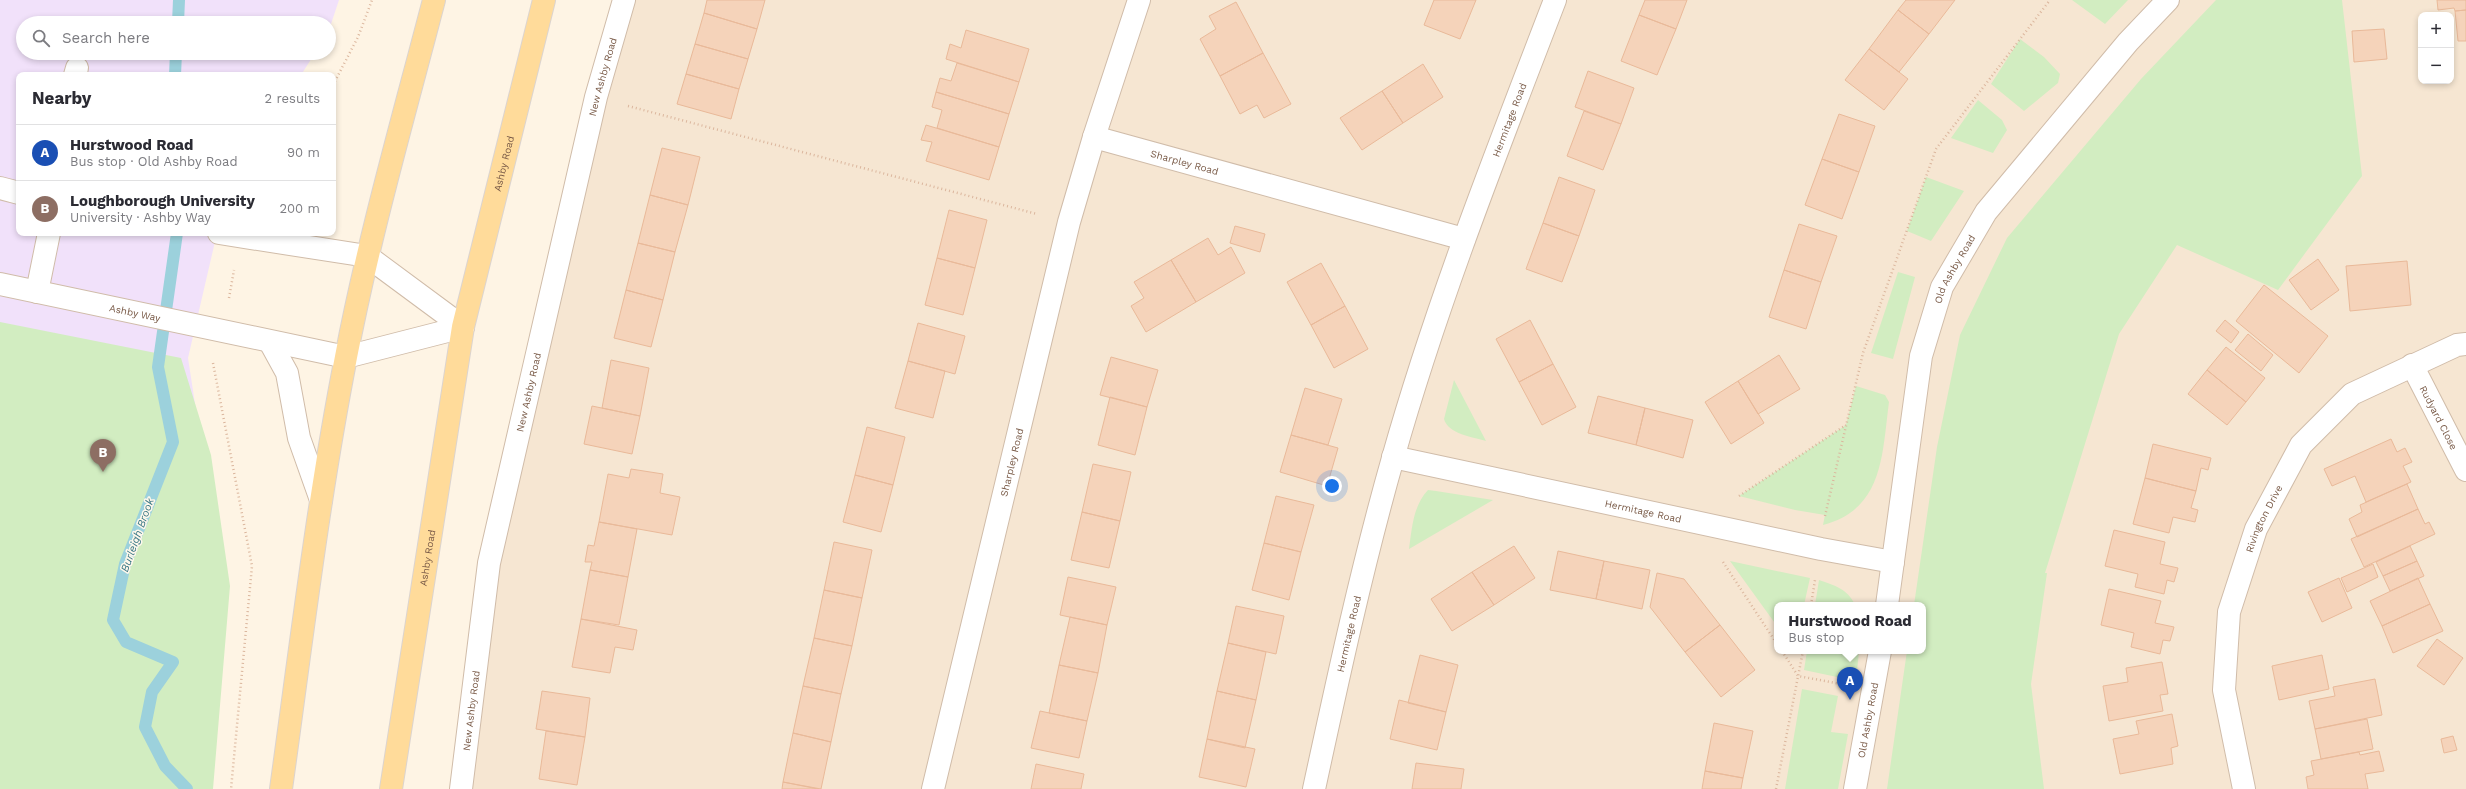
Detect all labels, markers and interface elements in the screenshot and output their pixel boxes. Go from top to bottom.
map controls [2418,12,2454,84]
button: + [2418,12,2454,48]
search box [16,16,336,60]
icon: search [30,27,52,49]
text: Search here [62,29,150,47]
street label: New Ashby Road [587,36,619,117]
button: − [2418,48,2454,84]
street label: Hermitage Road [1490,81,1529,158]
text: Nearby [32,88,91,108]
text: 2 results [265,91,320,106]
street label: Ashby Road [492,135,516,193]
text: Hurstwood Road [70,136,193,154]
text: A [41,145,49,160]
text: 90 m [287,145,320,160]
street label: Sharpley Road [1149,148,1220,177]
text: Bus stop · Old Ashby Road [70,154,238,169]
text: Loughborough University [70,192,255,210]
text: B [41,201,49,216]
text: 200 m [279,201,320,216]
text: University · Ashby Way [70,210,211,225]
street label: Old Ashby Road [1932,233,1978,305]
street label: Ashby Way [108,302,162,324]
street label: New Ashby Road [514,352,543,433]
street label: Rudyard Close [2418,384,2460,452]
street label: Sharpley Road [998,427,1025,498]
pin: B [90,439,116,472]
your location [1322,476,1342,496]
street label: Rivington Drive [2244,483,2285,554]
water label: Burleigh Brook [118,496,157,574]
street label: Hermitage Road [1604,498,1683,525]
street label: Ashby Road [418,529,437,587]
street label: Hermitage Road [1335,595,1363,673]
popup [1774,602,1926,654]
text: Hurstwood Road [1788,612,1912,630]
text: Bus stop [1788,630,1844,645]
pin: A [1837,667,1863,700]
street label: New Ashby Road [461,670,482,752]
street label: Old Ashby Road [1856,681,1880,759]

